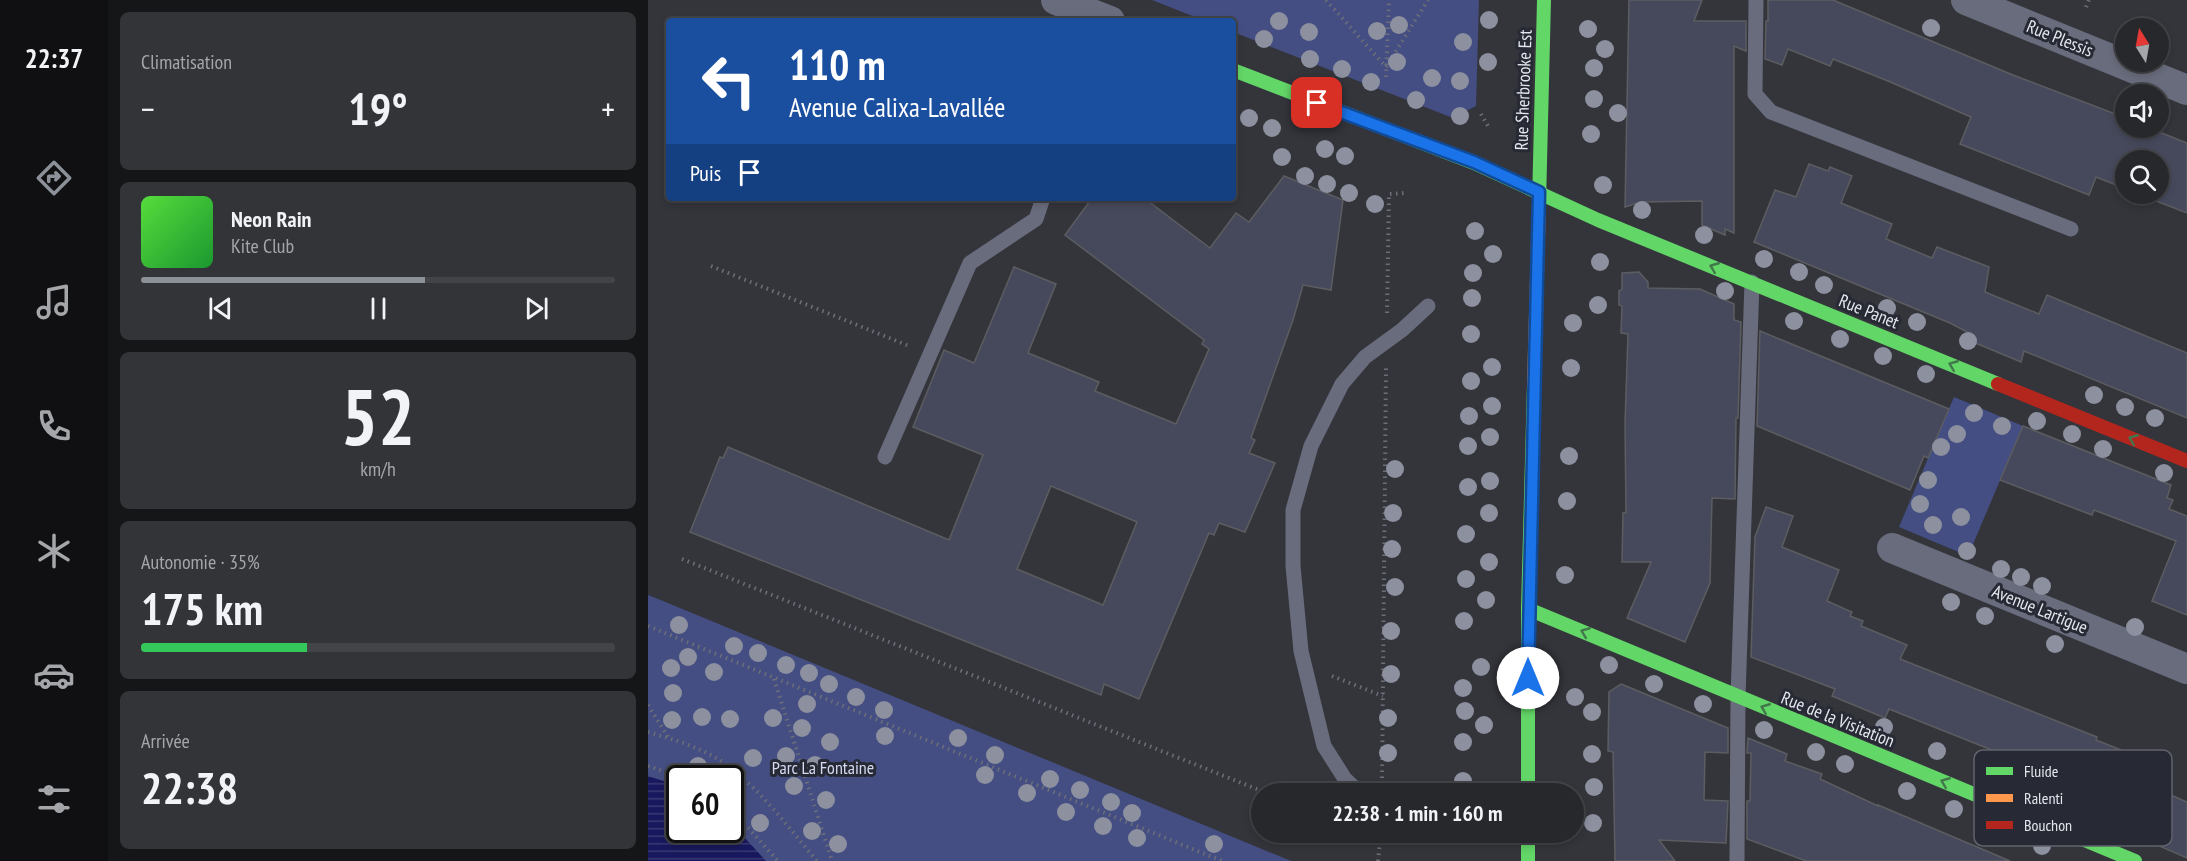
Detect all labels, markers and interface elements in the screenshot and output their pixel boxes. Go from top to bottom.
street label: Rue Plessis [2023,14,2097,62]
north arrow [2115,18,2169,72]
map controls [2115,18,2169,204]
street label: Rue Sherbrooke Est [1509,29,1537,151]
text: 110 m [789,37,886,92]
text: 22:37 [25,41,83,75]
icon: left [690,42,768,120]
text: Climatisation [141,49,232,75]
pin [1291,77,1342,128]
text: 19° [348,79,408,137]
button: sound [2115,84,2169,138]
icon: arrive [1300,86,1333,119]
text: − [141,87,155,130]
text: + [601,87,615,130]
text: Avenue Calixa-Lavallée [789,90,1005,124]
button: search [2115,150,2169,204]
icon: arrive [733,156,766,189]
icon: directions [33,157,75,199]
text: Puis [690,159,721,187]
text: Neon Rain [231,205,311,233]
text: Kite Club [231,233,294,259]
one-way arrow [1709,262,1720,274]
icon: music [33,281,75,323]
street label: Rue Panet [1836,289,1902,333]
icon: previous [204,292,237,325]
icon: pause [362,292,395,325]
icon: next [520,292,553,325]
one-way arrow [1948,360,1959,372]
text: 52 [341,366,415,467]
icon: phone [33,405,75,447]
one-way arrow [2128,434,2139,446]
text: km/h [360,456,396,482]
icon: climate [33,530,75,572]
text: Autonomie · 35% [141,549,260,575]
text: 175 km [141,579,263,637]
street label: Avenue Lartigue [1989,579,2091,639]
one-way arrow [1580,627,1591,639]
position arrow [1496,646,1560,710]
icon: car [33,654,75,696]
street label: Rue de la Visitation [1778,686,1898,752]
one-way arrow [1760,703,1771,715]
text: Arrivée [141,728,190,754]
legend [1974,750,2172,846]
park label: Parc La Fontaine [772,756,874,779]
text: 22:38 [141,758,238,816]
text: Fluide [2024,761,2058,781]
speed limit sign: 60 [666,765,744,843]
one-way arrow [1940,777,1951,789]
icon: filters [33,778,75,820]
text: Ralenti [2024,788,2063,808]
text: 22:38 · 1 min · 160 m [1332,799,1503,827]
text: Bouchon [2024,815,2072,835]

